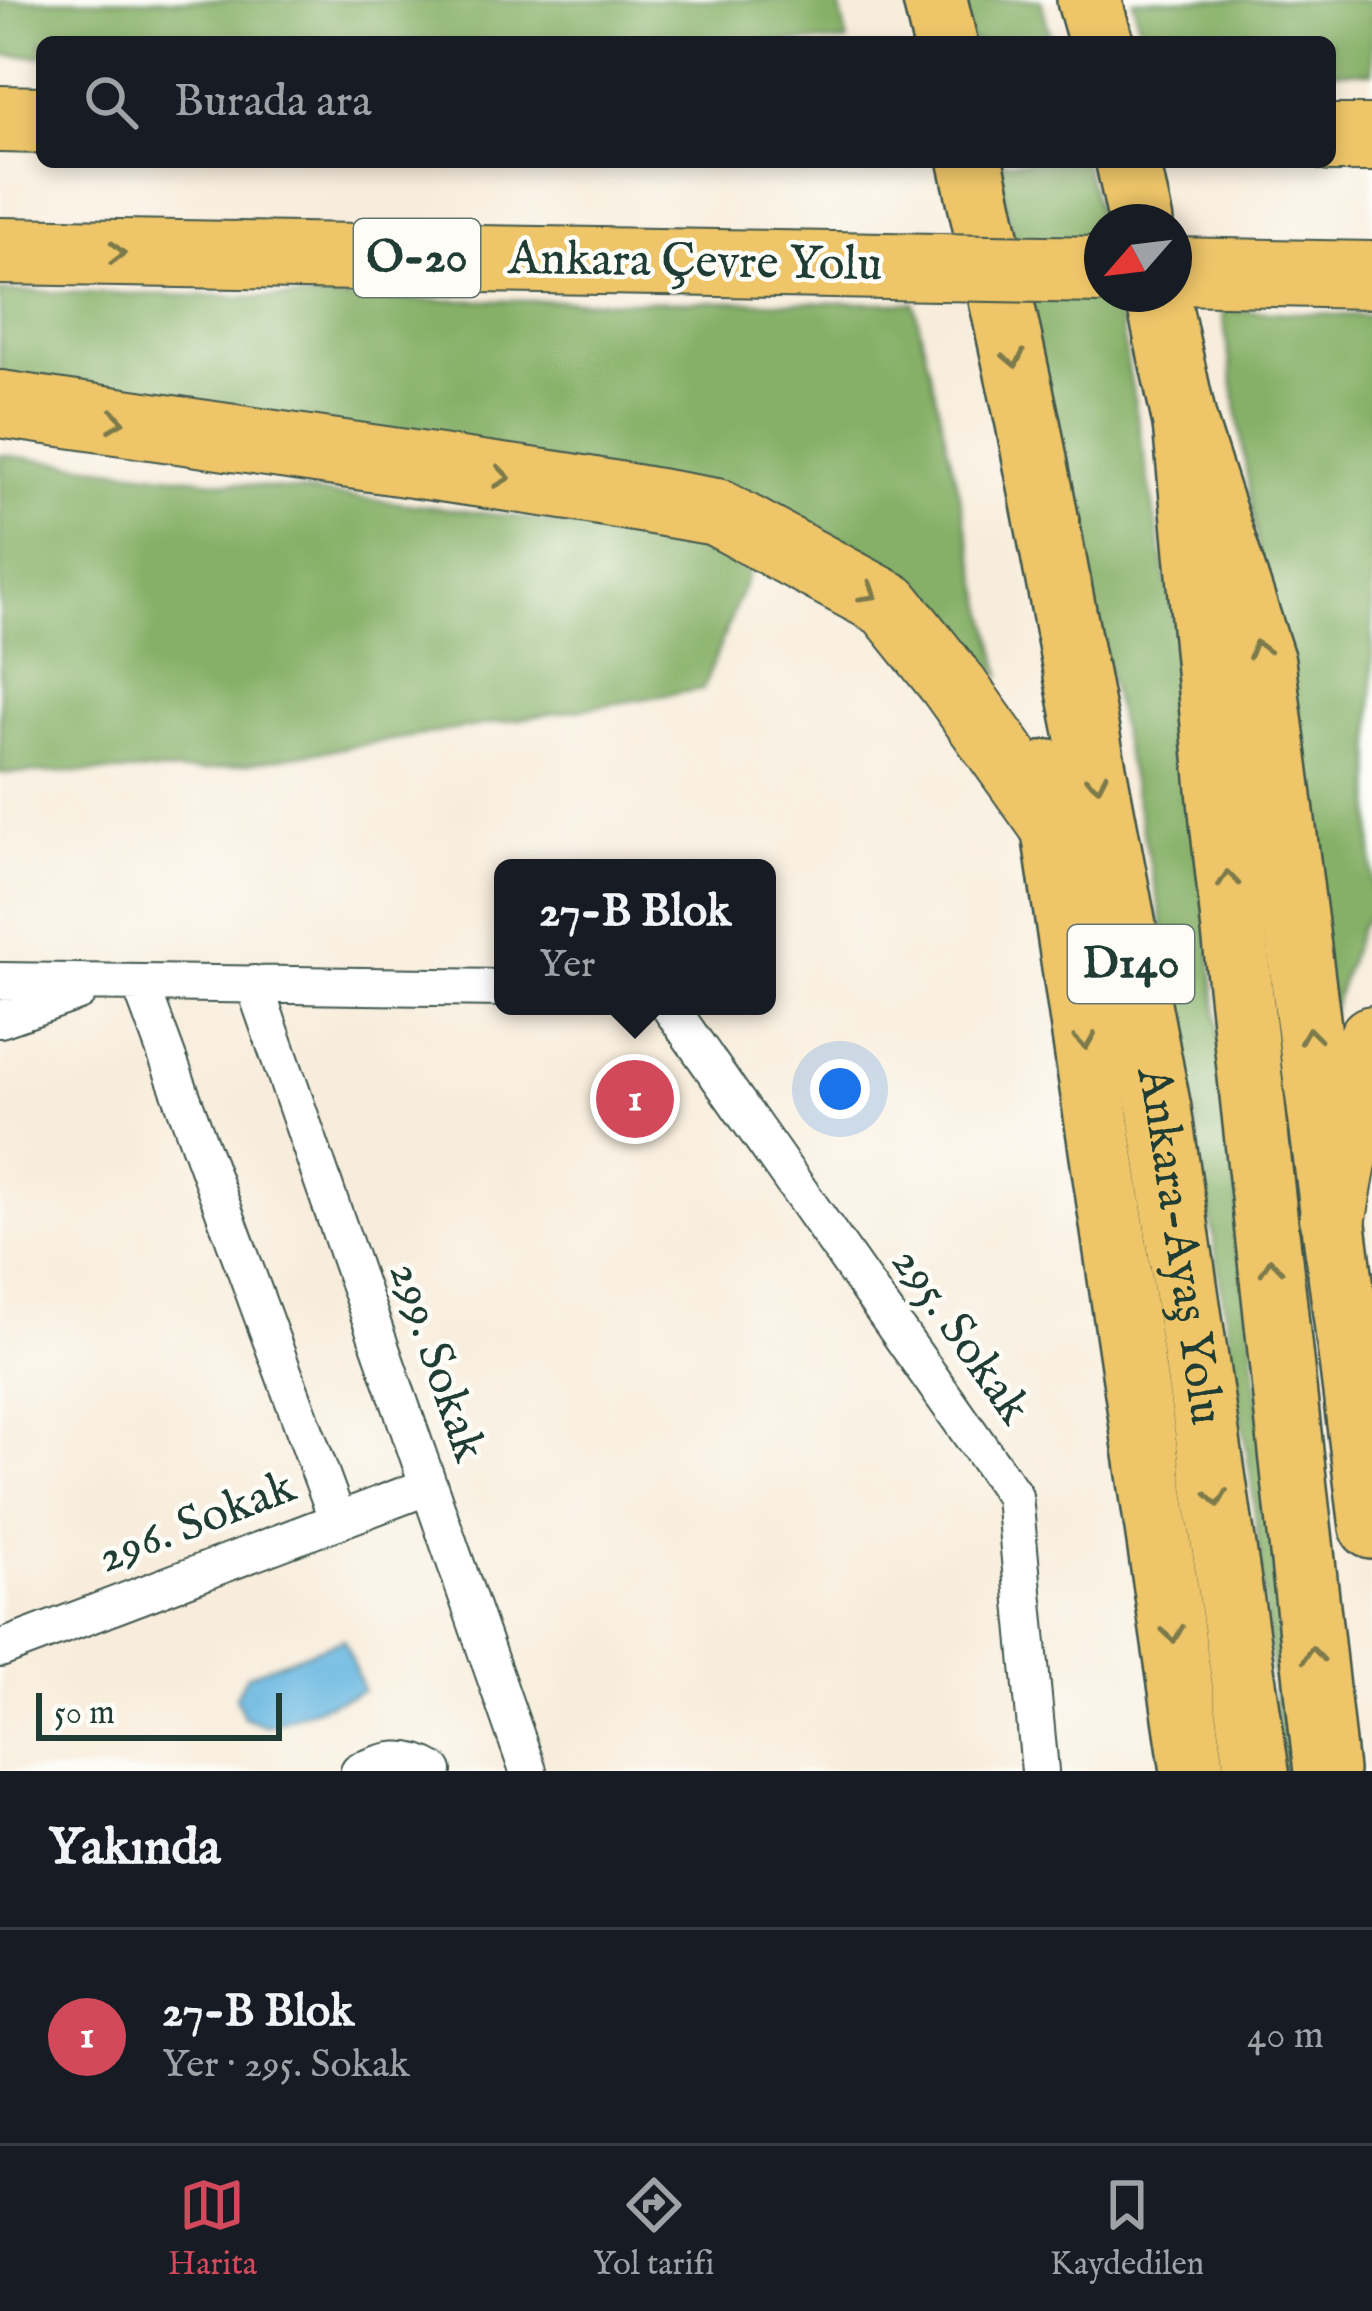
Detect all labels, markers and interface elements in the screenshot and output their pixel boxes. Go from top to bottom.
search box [36,36,1336,168]
icon: search [78,69,144,135]
text: Burada ara [174,74,372,131]
north arrow [1084,204,1192,312]
road number: O-20 [354,219,480,297]
street label: Ankara Çevre Yolu [506,230,883,296]
one-way arrow [108,239,127,265]
one-way arrow [1000,348,1025,368]
one-way arrow [106,407,126,433]
one-way arrow [492,463,511,489]
one-way arrow [856,579,877,602]
one-way arrow [1247,640,1272,661]
one-way arrow [1083,772,1109,792]
popup [494,859,776,1015]
one-way arrow [1216,869,1241,888]
text: 27-B Blok [539,884,731,941]
road number: D140 [1068,925,1194,1003]
text: Yer [539,941,595,990]
one-way arrow [1297,1026,1323,1046]
one-way arrow [1071,1031,1097,1051]
pin: 1 [596,1054,674,1144]
your location [810,1059,870,1119]
street label: Ankara-Ayaş Yolu [1121,1061,1235,1429]
street label: 295. Sokak [877,1235,1043,1437]
street label: 299. Sokak [374,1254,498,1470]
one-way arrow [1258,1257,1284,1277]
street label: 296. Sokak [90,1458,305,1588]
one-way arrow [1203,1488,1229,1508]
one-way arrow [1159,1625,1185,1644]
one-way arrow [1301,1645,1326,1664]
scale bar [36,1687,282,1740]
text: 50 m [54,1693,115,1735]
text: Yakında [48,1817,221,1882]
text: 27-B Blok [162,1984,354,2041]
text: 1 [80,2012,94,2061]
text: 40 m [1247,2012,1324,2061]
text: Yer · 295. Sokak [162,2041,410,2090]
tab: Harita [168,2172,257,2286]
tab: Yol tarifi [593,2172,714,2286]
tab: Kaydedilen [1050,2172,1204,2286]

